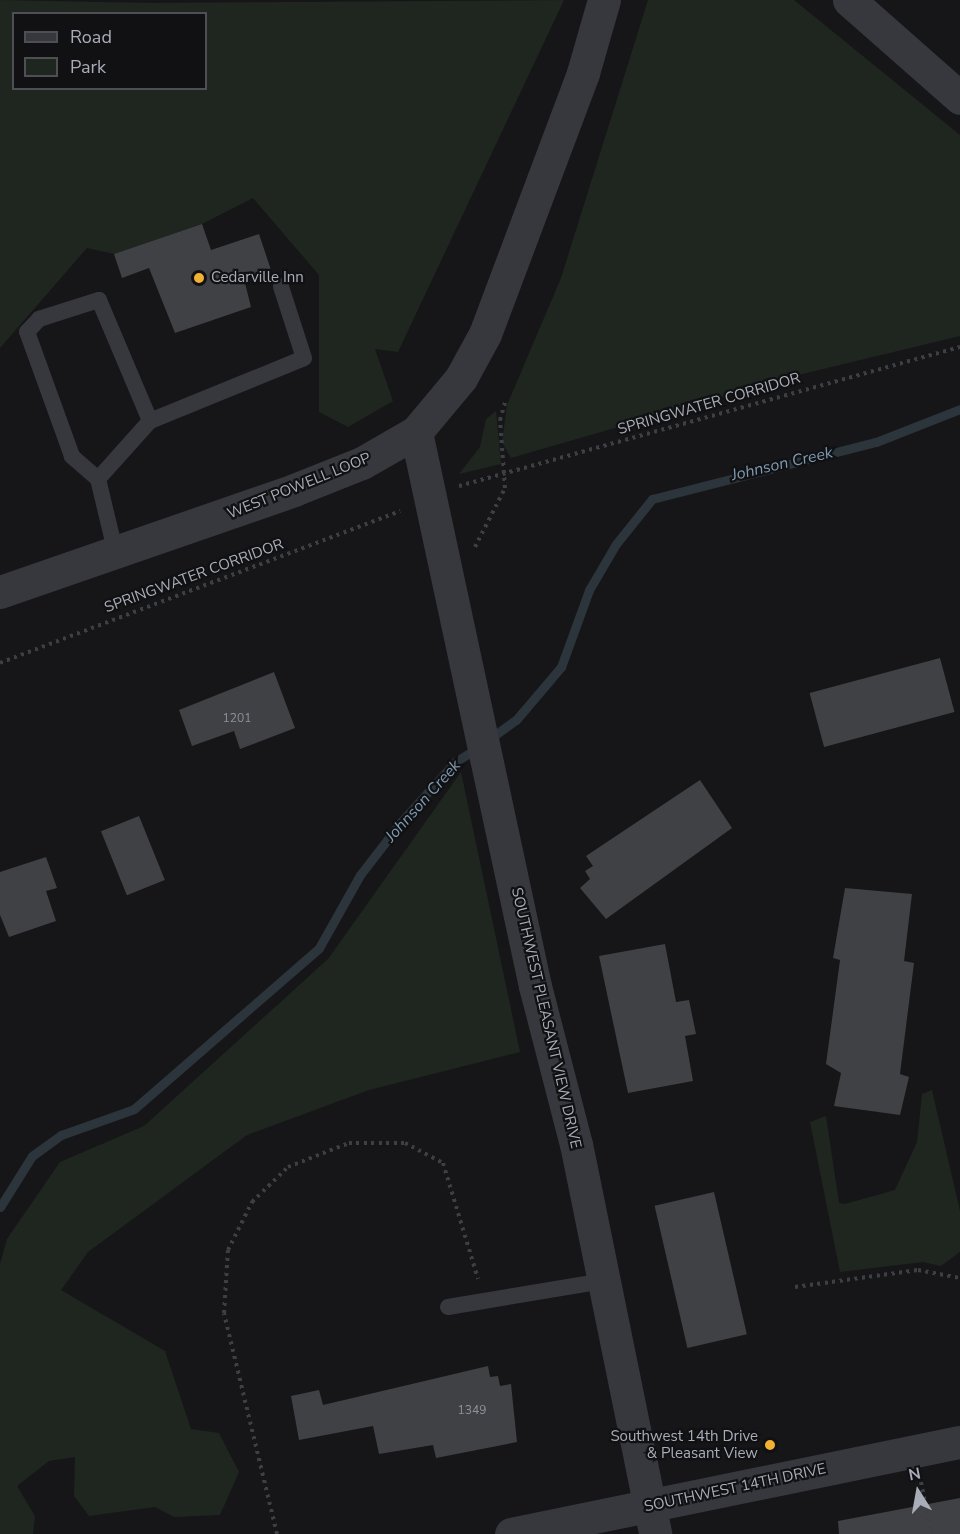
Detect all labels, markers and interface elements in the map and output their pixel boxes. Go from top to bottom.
legend [12,12,207,90]
text: Road [70,25,112,49]
text: Park [70,55,106,79]
place label: Cedarville Inn [211,269,304,287]
marker: Cedarville Inn [192,271,206,285]
street label: SPRINGWATER CORRIDOR [615,369,803,439]
water label: Johnson Creek [729,443,835,485]
street label: WEST POWELL LOOP [225,449,373,523]
street label: SPRINGWATER CORRIDOR [102,535,286,617]
house number: 1201 [223,712,251,726]
water label: Johnson Creek [381,756,465,846]
street label: SOUTHWEST PLEASANT VIEW DRIVE [507,886,585,1150]
house number: 1349 [458,1404,486,1418]
place label: Southwest 14th Drive & Pleasant View [610,1427,758,1462]
marker: Southwest 14th Drive & Pleasant View [763,1438,777,1452]
street label: SOUTHWEST 14TH DRIVE [642,1460,828,1516]
north arrow [888,1462,948,1522]
text: N [907,1462,923,1486]

